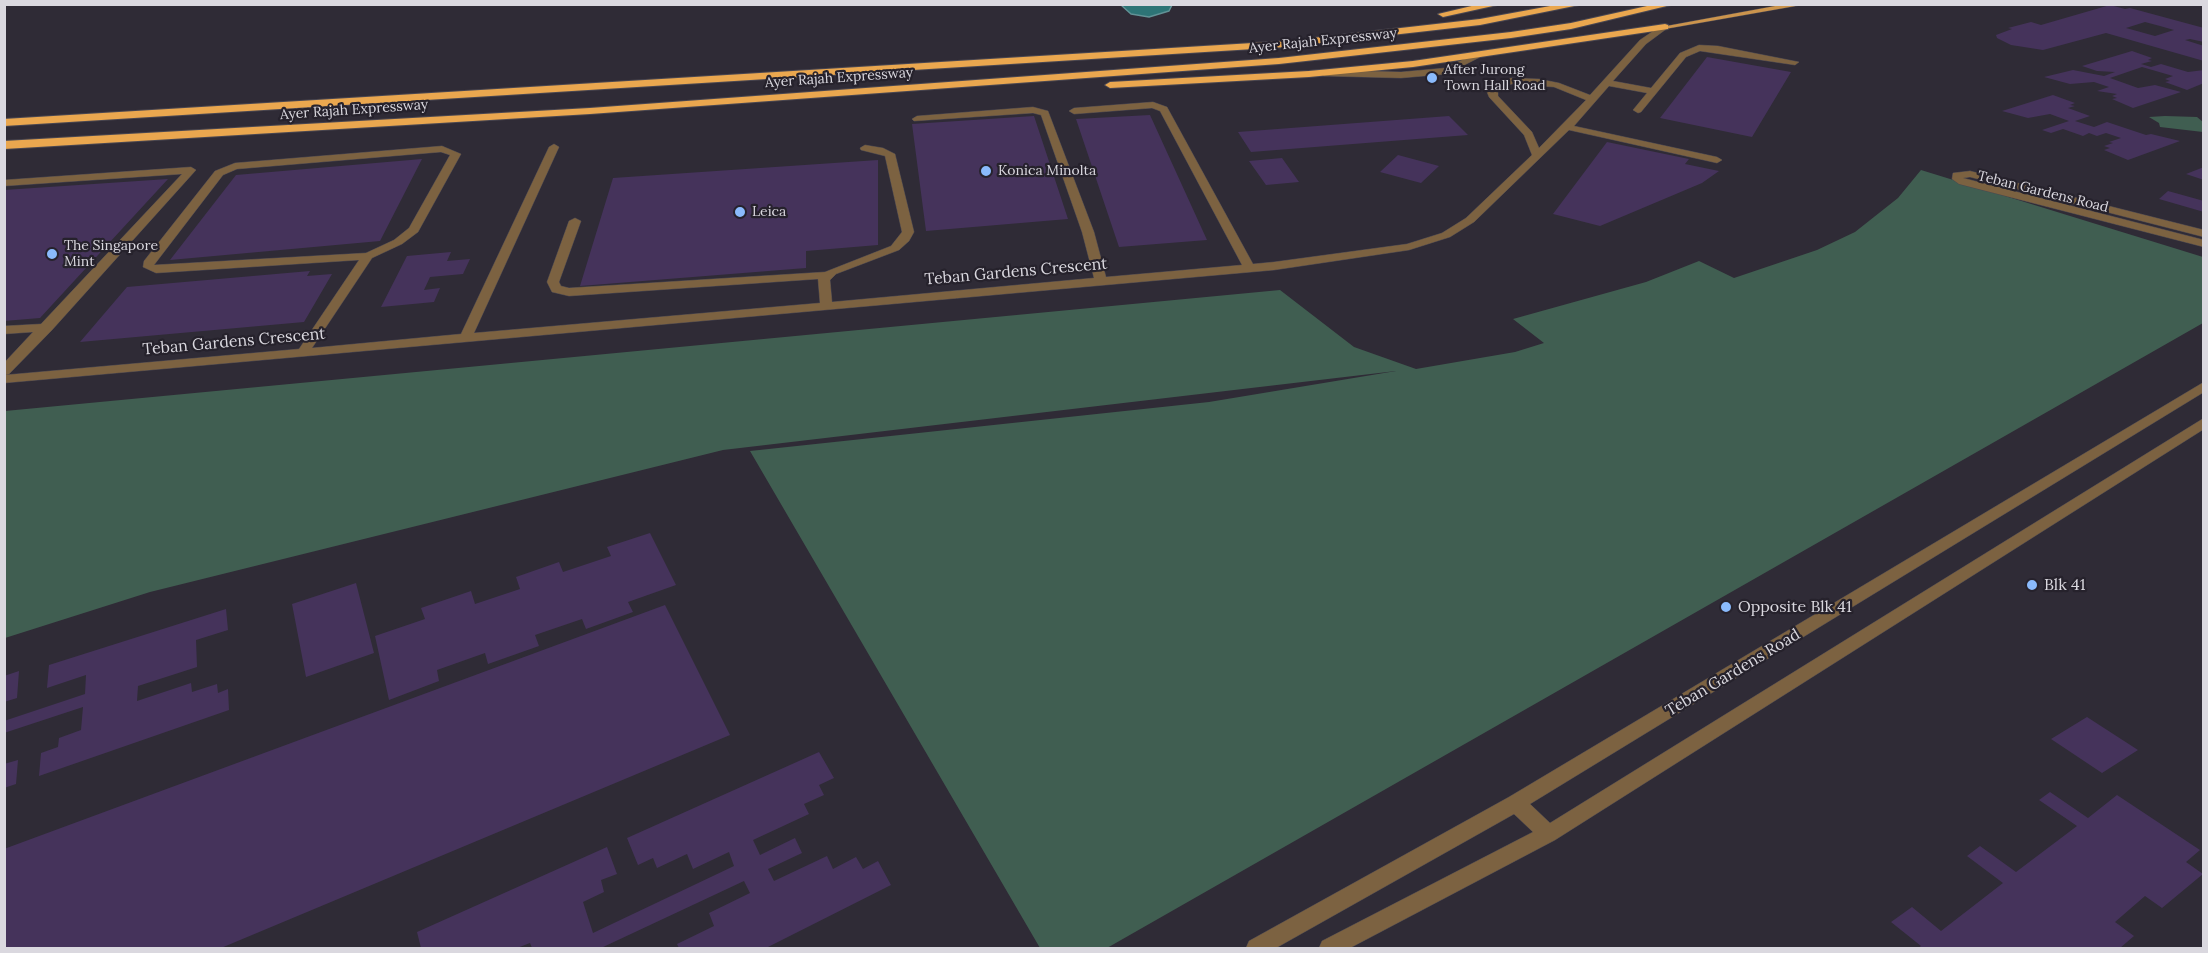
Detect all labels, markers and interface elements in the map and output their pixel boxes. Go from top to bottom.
street label: Ayer Rajah Expressway [1248,25,1398,57]
place label: After Jurong Town Hall Road [1444,62,1546,94]
street label: Ayer Rajah Expressway [764,64,914,92]
marker: After Jurong Town Hall Road [1425,71,1439,85]
street label: Ayer Rajah Expressway [279,96,429,124]
place label: Konica Minolta [998,163,1096,179]
marker: Konica Minolta [979,164,993,178]
street label: Teban Gardens Road [1976,168,2110,216]
place label: Leica [752,204,786,220]
marker: Leica [733,205,747,219]
place label: The Singapore Mint [64,238,158,270]
marker: The Singapore Mint [45,247,59,261]
street label: Teban Gardens Crescent [924,254,1108,290]
street label: Teban Gardens Crescent [142,324,326,360]
place label: Blk 41 [2044,575,2085,595]
marker: Blk 41 [2025,578,2039,592]
place label: Opposite Blk 41 [1738,597,1852,617]
marker: Opposite Blk 41 [1719,600,1733,614]
street label: Teban Gardens Road [1662,625,1804,721]

